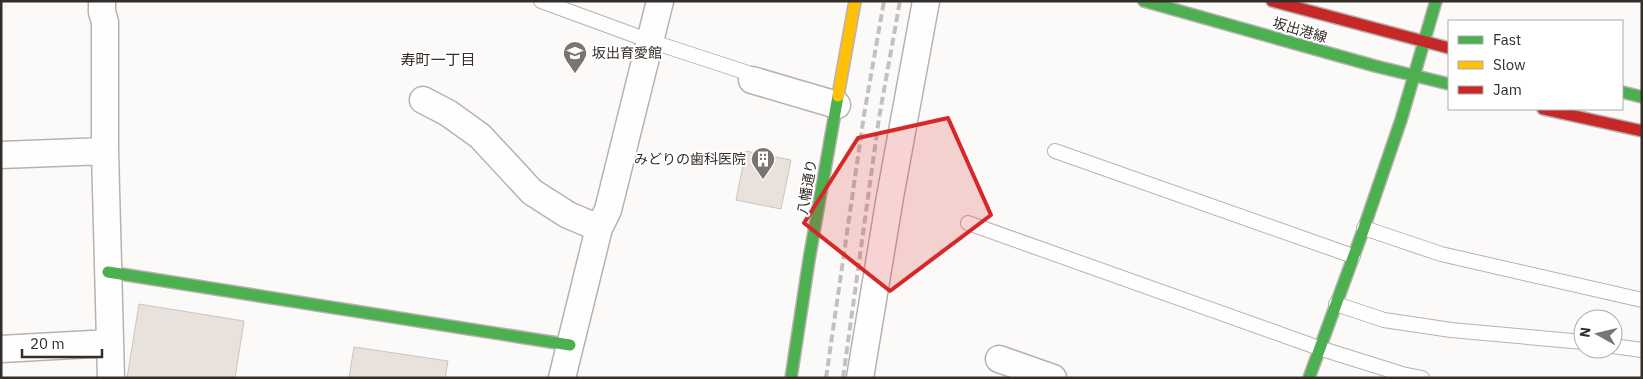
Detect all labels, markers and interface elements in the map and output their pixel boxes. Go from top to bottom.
street label: 坂出港線 [1271,14,1329,46]
legend [1448,20,1623,110]
text: Fast [1493,30,1521,49]
school or university icon: 坂出育愛館 [562,40,588,74]
place label: 坂出育愛館 [592,44,662,62]
district label: 寿町一丁目 [400,50,476,69]
text: Slow [1493,55,1526,74]
text: Jam [1493,80,1522,99]
building icon: みどりの歯科医院 [750,146,776,180]
place label: みどりの歯科医院 [634,150,746,168]
street label: 八幡通り [793,158,821,216]
north arrow [1573,309,1623,359]
scale bar [22,326,102,358]
text: N [1576,326,1595,338]
text: 20 m [30,334,65,353]

